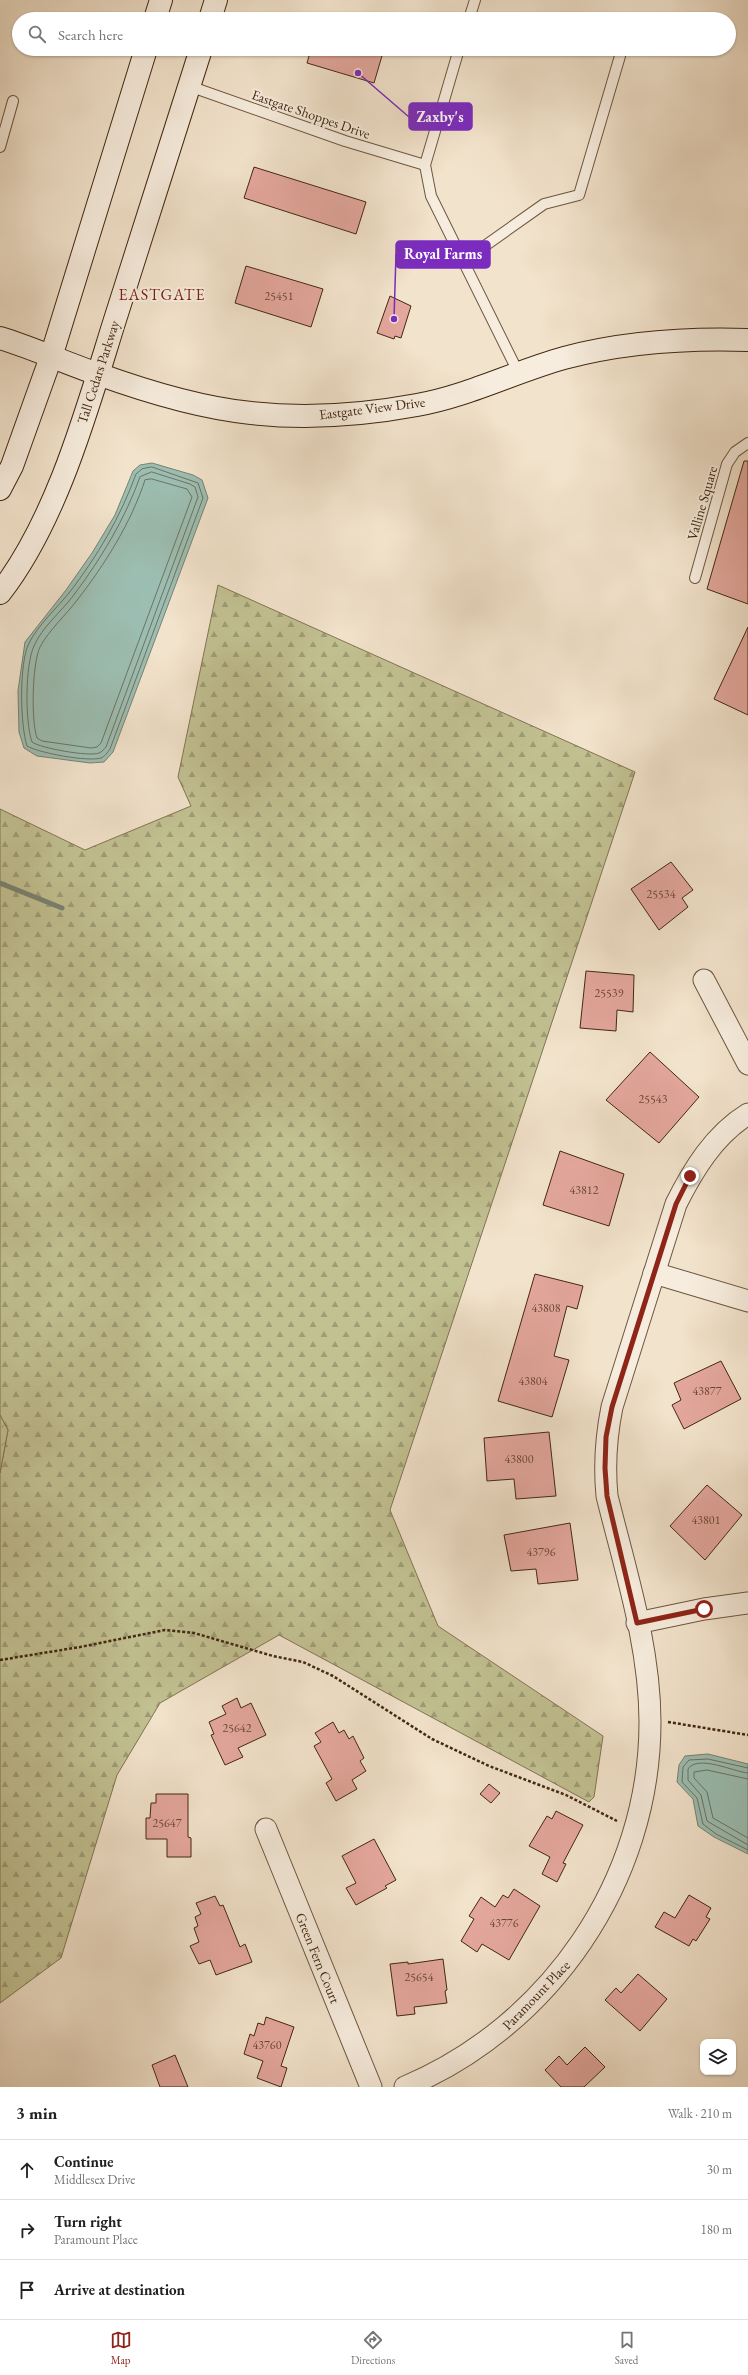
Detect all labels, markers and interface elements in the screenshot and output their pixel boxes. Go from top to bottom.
search box [12,12,736,56]
icon: search [26,23,48,45]
text: Search here [58,25,123,44]
street label: Eastgate Shoppes Drive [249,85,373,143]
callout: Zaxby's [409,103,472,130]
text: Zaxby's [416,107,464,126]
callout: Royal Farms [396,241,490,268]
text: Royal Farms [404,244,482,263]
district label: EASTGATE [119,284,205,305]
house number: 25451 [265,288,294,304]
street label: Tall Cedars Parkway [73,317,123,426]
street label: Eastgate View Drive [318,393,427,423]
street label: Valline Square [683,463,721,542]
house number: 25534 [647,886,676,902]
house number: 25539 [595,985,624,1001]
house number: 25543 [639,1091,668,1107]
route end [681,1167,699,1185]
house number: 43812 [570,1182,599,1198]
house number: 43808 [532,1300,561,1316]
house number: 43804 [519,1373,548,1389]
house number: 43877 [693,1383,722,1399]
house number: 43800 [505,1451,534,1467]
house number: 43801 [692,1512,721,1528]
house number: 43796 [527,1544,556,1560]
route start [695,1600,713,1618]
house number: 25642 [223,1720,252,1736]
house number: 25647 [153,1815,182,1831]
street label: Green Fern Court [292,1910,345,2007]
house number: 43776 [490,1915,519,1931]
street label: Paramount Place [498,1956,574,2034]
house number: 25654 [405,1969,434,1985]
house number: 43760 [253,2037,282,2053]
map controls [700,2039,736,2075]
button: layers [700,2039,736,2075]
text: 3 min [16,2102,57,2124]
text: Walk · 210 m [668,2105,732,2122]
text: Continue [54,2152,114,2171]
icon: ahead [16,2159,38,2181]
text: 30 m [707,2161,732,2178]
text: Middlesex Drive [54,2171,135,2188]
text: Turn right [54,2212,122,2231]
icon: right [16,2219,38,2241]
text: 180 m [701,2221,732,2238]
text: Paramount Place [54,2231,138,2248]
icon: arrive [16,2279,38,2301]
text: Arrive at destination [54,2280,185,2299]
tab: Map [110,2329,132,2367]
tab: Directions [351,2329,395,2367]
tab: Saved [615,2329,638,2367]

